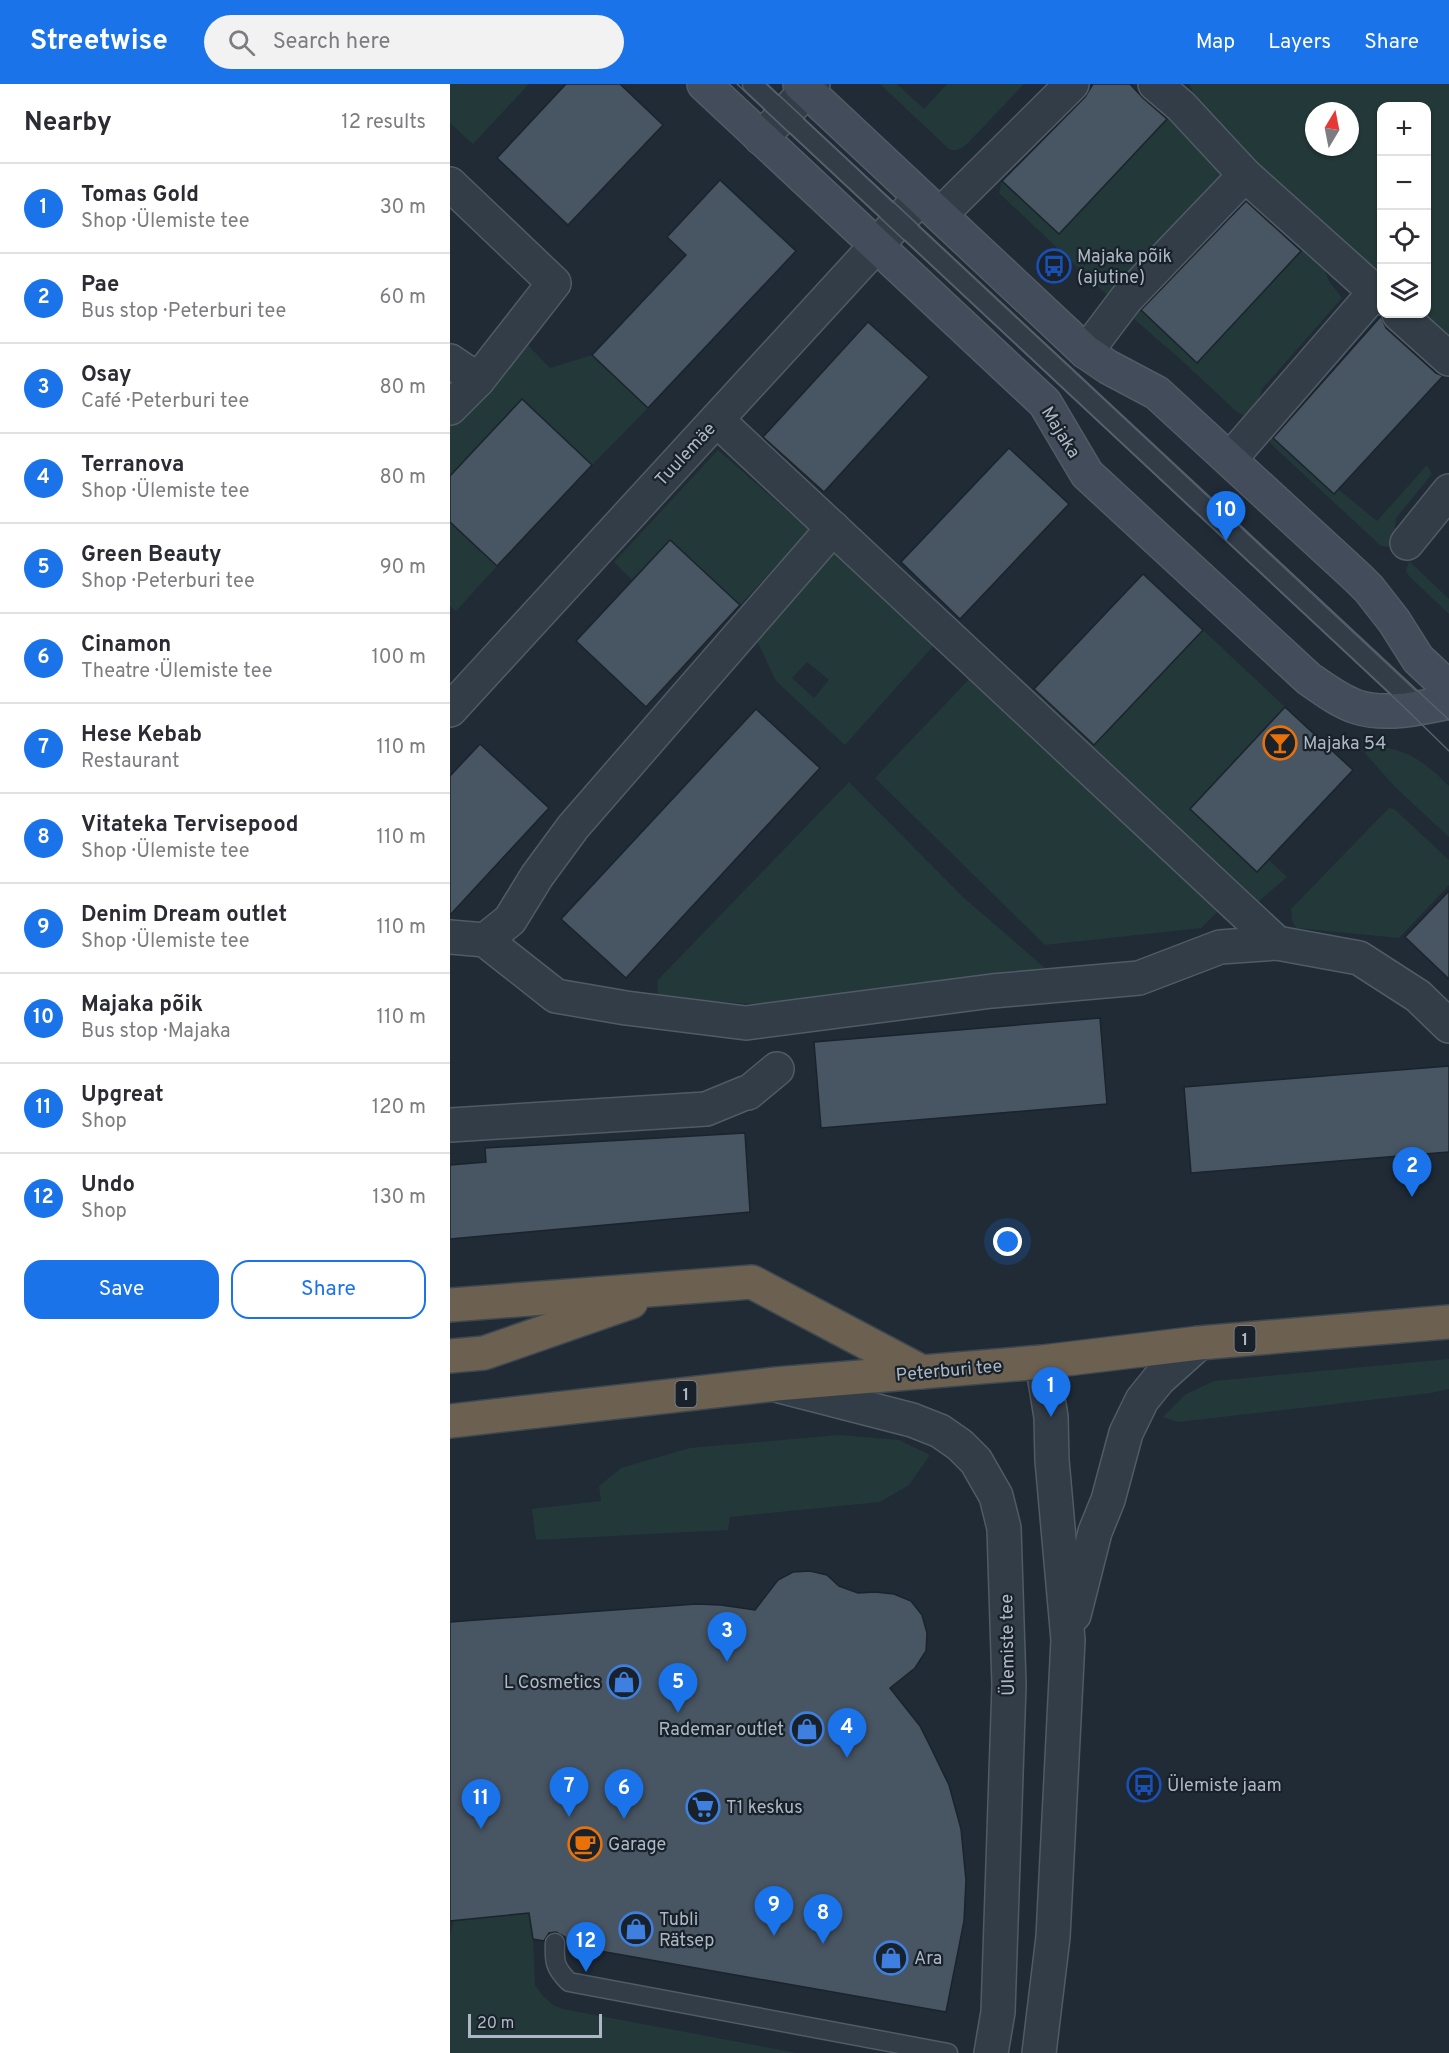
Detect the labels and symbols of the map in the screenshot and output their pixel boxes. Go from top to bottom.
north arrow [1305,102,1359,156]
place label: Majaka põik (ajutine) [1077,246,1172,290]
bus stop icon: Majaka põik (ajutine) [1036,248,1072,284]
street label: Majaka [1035,403,1084,463]
street label: Tuulemäe [651,418,721,492]
pin: 10 [1206,492,1246,541]
bar icon: Majaka 54 [1262,725,1298,761]
place label: Majaka 54 [1303,733,1387,756]
pin: 2 [1392,1148,1432,1197]
your location [993,1227,1022,1256]
road number: 1 [1234,1326,1256,1352]
street label: Peterburi tee [895,1355,1003,1388]
pin: 1 [1032,1368,1070,1417]
road number: 1 [676,1381,696,1407]
street label: Ülemiste tee [994,1594,1021,1696]
pin: 3 [708,1612,746,1662]
shop icon: L Cosmetics [606,1664,642,1700]
pin: 5 [658,1664,698,1713]
place label: L Cosmetics [504,1672,601,1695]
pin: 4 [828,1708,866,1758]
shop icon: Rademar outlet [789,1711,825,1747]
place label: Rademar outlet [659,1719,784,1742]
bus stop icon: Ülemiste jaam [1126,1767,1162,1803]
pin: 7 [550,1768,588,1817]
pin: 6 [604,1770,644,1819]
place label: Ülemiste jaam [1167,1773,1282,1798]
pin: 11 [462,1780,501,1829]
supermarket icon: T1 keskus [685,1789,721,1825]
place label: T1 keskus [726,1797,803,1820]
cafe icon: Garage [567,1826,603,1862]
place label: Garage [608,1834,666,1857]
pin: 9 [754,1886,794,1936]
pin: 8 [804,1894,842,1944]
place label: Tubli Rätsep [659,1909,714,1953]
shop icon: Tubli Rätsep [618,1911,654,1947]
pin: 12 [566,1922,606,1972]
shop icon: Ara [873,1940,909,1976]
place label: Ara [914,1948,942,1971]
scale bar [468,2011,602,2038]

